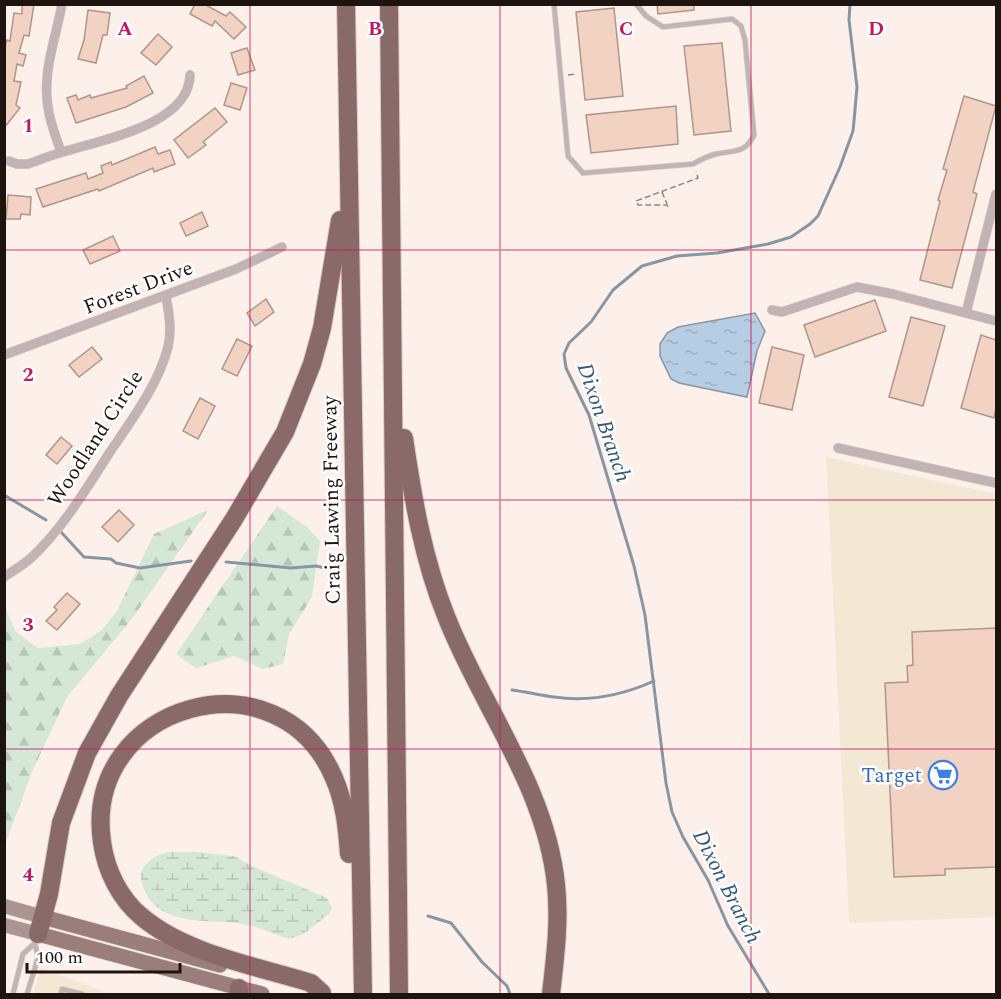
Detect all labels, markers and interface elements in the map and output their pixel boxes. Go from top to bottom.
text: A [117,14,133,44]
text: B [368,14,382,44]
text: C [619,14,633,44]
text: D [868,14,884,44]
text: 1 [22,111,34,141]
street label: Forest Drive [79,252,198,323]
water label: Dixon Branch [568,358,639,487]
text: 2 [22,360,34,390]
street label: Woodland Circle [40,364,152,513]
street label: Craig Lawing Freeway [314,394,350,605]
text: 3 [22,610,34,640]
supermarket icon: Target [927,759,959,791]
place label: Target [861,760,922,792]
water label: Dixon Branch [684,824,770,950]
text: 4 [22,860,34,890]
scale bar [27,936,180,974]
text: 100 m [36,944,83,971]

